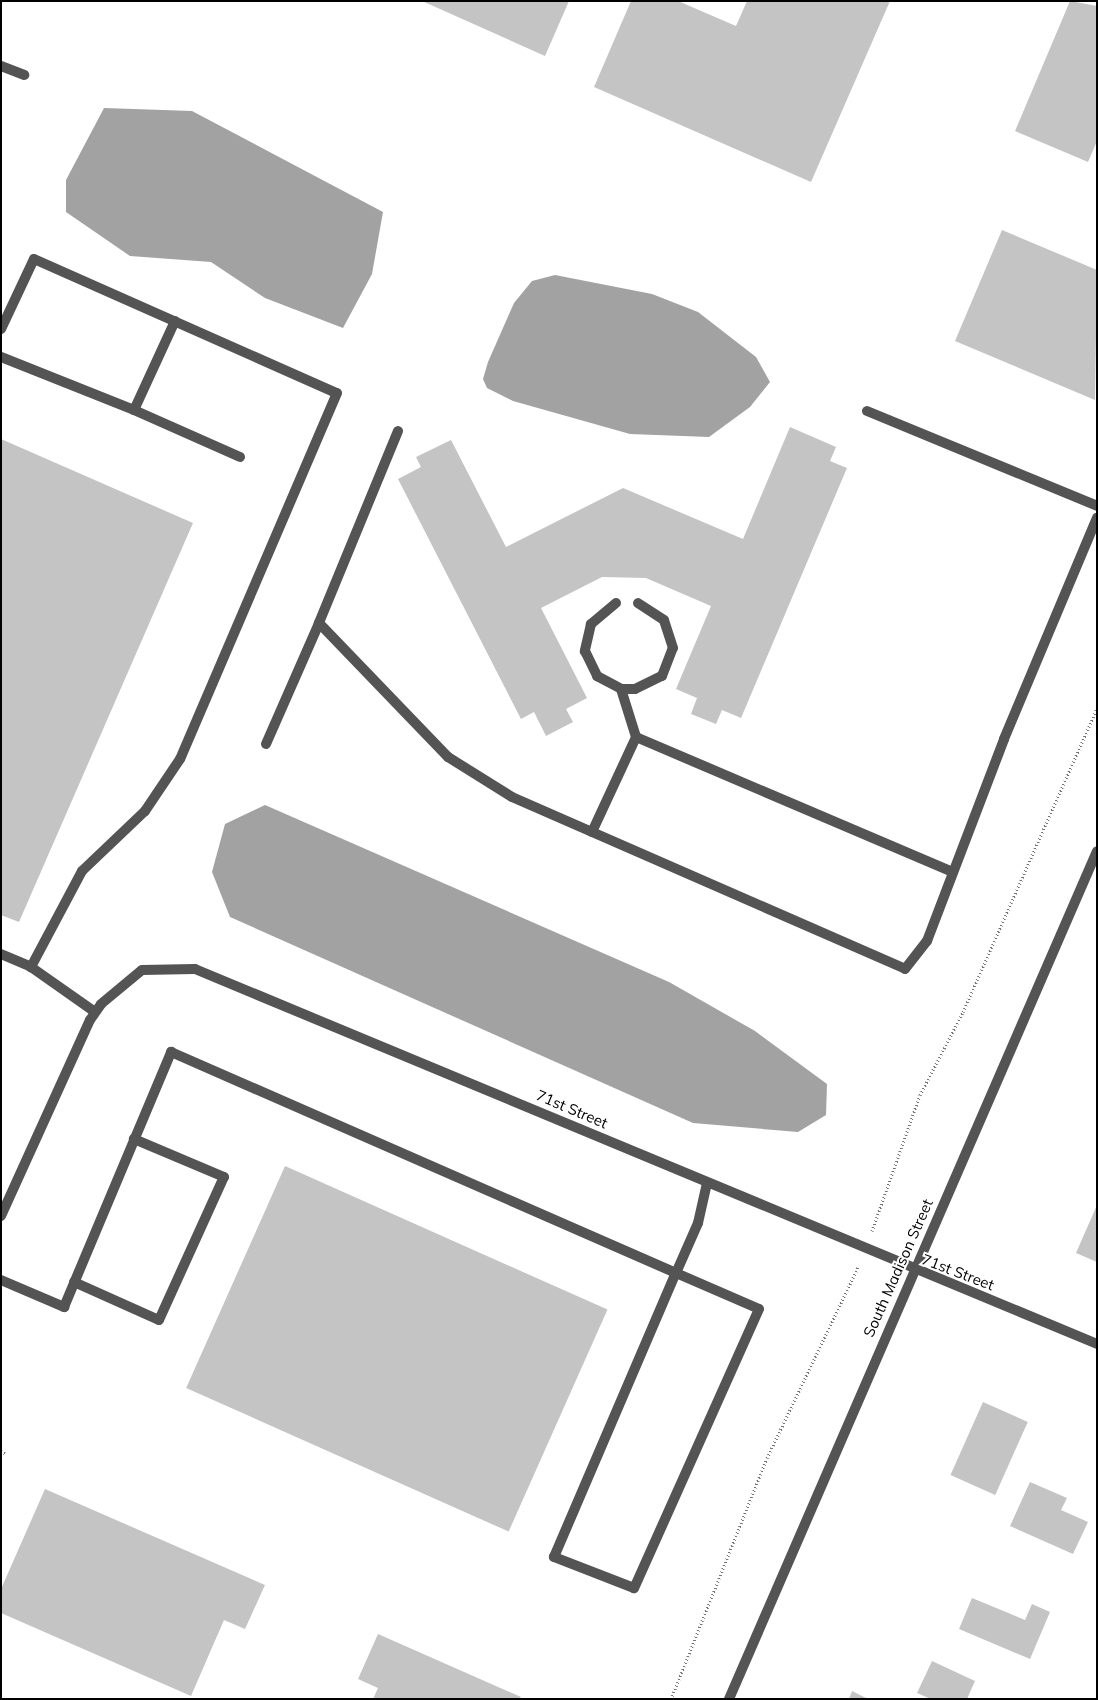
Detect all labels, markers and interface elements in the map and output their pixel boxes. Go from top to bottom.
street label: 71st Street [533,1086,611,1132]
street label: South Madison Street [859,1196,937,1340]
street label: 71st Street [919,1250,997,1294]

